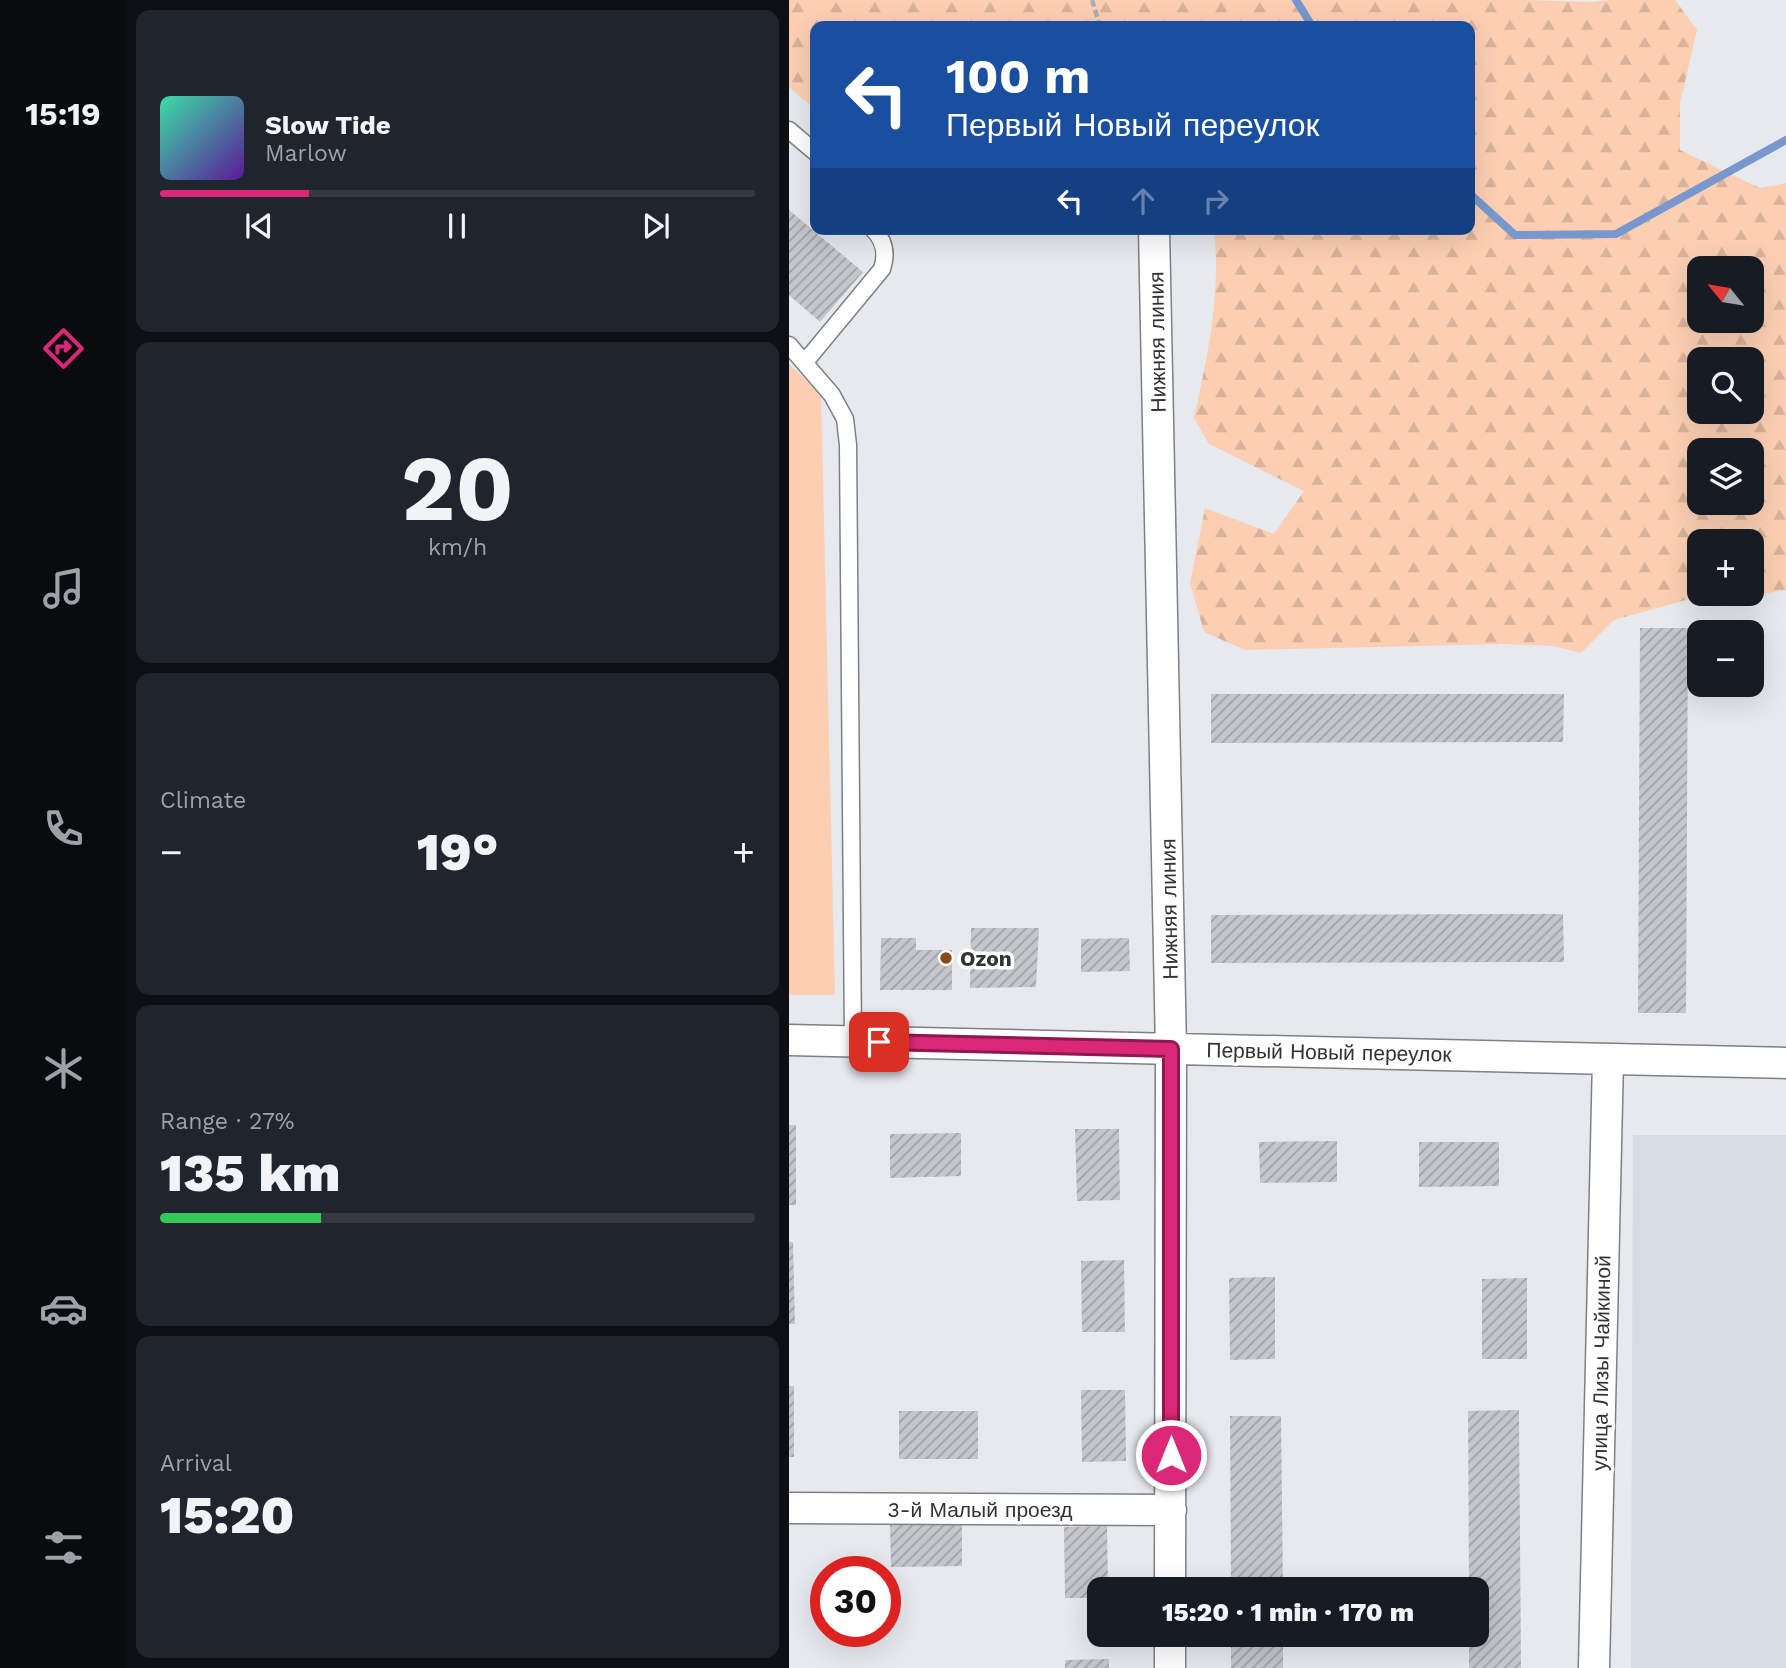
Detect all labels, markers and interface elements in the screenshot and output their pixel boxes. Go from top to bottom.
text: 100 m [946,47,1090,105]
icon: left [831,49,922,140]
text: 15:19 [25,95,101,133]
text: Первый Новый переулок [946,106,1320,144]
text: Slow Tide [265,110,391,140]
text: Marlow [265,140,347,167]
icon: left [1051,182,1089,220]
icon: ahead [1124,182,1162,220]
icon: right [1197,182,1235,220]
icon: previous [240,207,278,245]
icon: pause [438,207,476,245]
icon: next [637,207,675,245]
north arrow [1687,256,1764,332]
map controls [1687,256,1764,697]
street label: Нижняя линия [1143,271,1171,413]
icon: directions [39,324,88,373]
button: search [1687,347,1764,424]
text: 20 [401,435,514,542]
button: layers [1687,438,1764,515]
button: + [1687,529,1764,606]
text: km/h [428,534,487,561]
icon: music [39,564,88,613]
button: − [1687,620,1764,697]
text: Climate [160,787,246,814]
icon: phone [39,804,88,853]
text: 19° [417,822,498,883]
text: − [160,830,183,874]
text: + [732,830,755,874]
street label: Нижняя линия [1155,838,1183,980]
place label: Ozon [960,946,1012,971]
marker: Ozon [938,950,954,966]
pin [849,1012,909,1072]
icon: arrive [860,1023,898,1061]
street label: Первый Новый переулок [1206,1037,1453,1067]
icon: climate [39,1044,88,1093]
text: Range · 27% [160,1108,294,1135]
text: 135 km [160,1143,341,1204]
street label: улица Лизы Чайкиной [1587,1255,1615,1471]
icon: car [39,1284,88,1333]
position arrow [1134,1418,1208,1492]
text: Arrival [160,1450,232,1477]
text: 15:20 [160,1485,294,1546]
street label: 3-й Малый проезд [888,1497,1072,1522]
icon: filters [39,1523,88,1572]
speed limit sign: 30 [810,1556,901,1647]
text: 15:20 · 1 min · 170 m [1162,1597,1414,1627]

